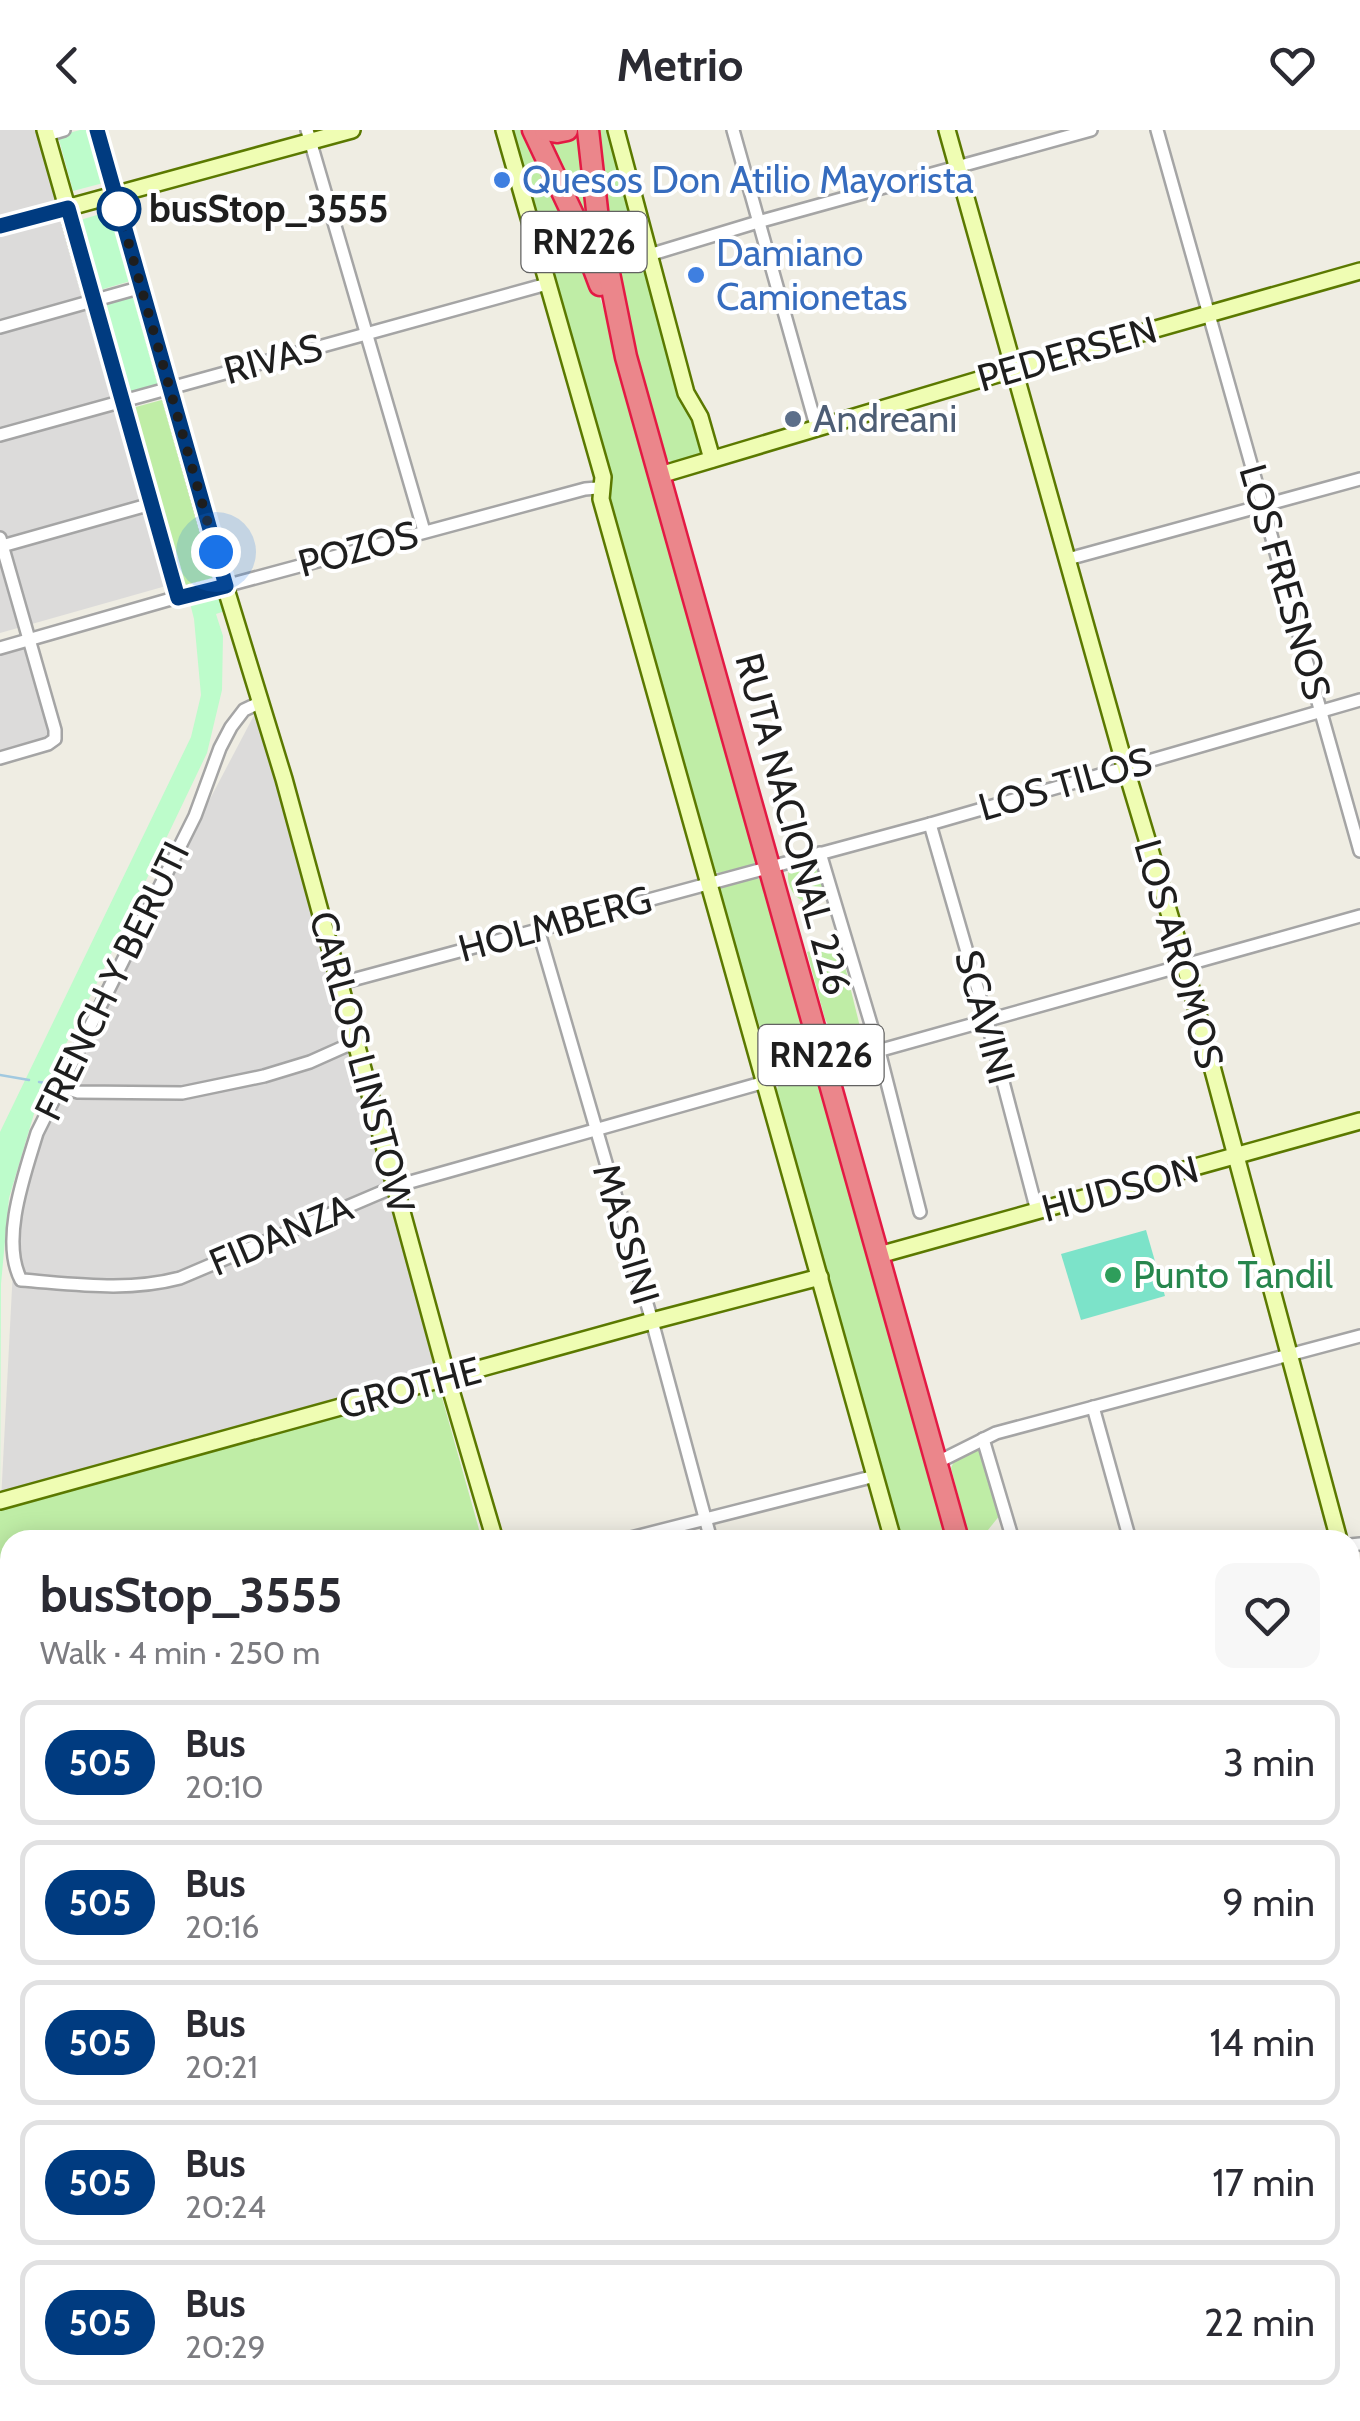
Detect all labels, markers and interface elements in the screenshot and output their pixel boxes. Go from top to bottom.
icon: back [40,38,95,93]
text: Metrio [617,38,743,92]
icon: heart [1265,38,1320,93]
place label: Quesos Don Atilio Mayorista [522,156,974,203]
marker: Quesos Don Atilio Mayorista [491,169,513,191]
place label: busStop_3555 [149,185,388,232]
marker: busStop_3555 [98,188,140,230]
road number: RN226 [522,212,646,272]
place label: Damiano Camionetas [716,229,907,320]
marker: Damiano Camionetas [685,264,707,286]
street label: PEDERSEN [972,306,1162,402]
street label: RIVAS [219,323,327,394]
place label: Andreani [813,395,957,442]
marker: Andreani [782,408,804,430]
street label: LOS FRESNOS [1229,459,1341,705]
street label: POZOS [293,510,423,587]
your location [191,527,241,577]
street label: RUTA NACIONAL 226 [725,648,862,1000]
street label: LOS TILOS [973,736,1157,831]
street label: FRENCH Y BERUTI [24,834,199,1128]
street label: LOS AROMOS [1124,834,1235,1074]
street label: HOLMBERG [453,875,657,972]
street label: CARLOS LINSTOW [300,906,425,1218]
street label: SCAVINI [945,945,1026,1089]
road number: RN226 [758,1025,884,1085]
street label: HUDSON [1036,1145,1203,1232]
street label: MASSINI [583,1158,670,1310]
street label: FIDANZA [202,1183,360,1286]
place label: Punto Tandil [1133,1251,1333,1298]
marker: Punto Tandil [1102,1264,1124,1286]
street label: GROTHE [334,1346,486,1429]
button: heart [1215,1563,1320,1668]
text: busStop_3555 [40,1566,342,1624]
text: Walk · 4 min · 250 m [40,1633,320,1672]
text: Bus [185,1720,246,1767]
text: 3 min [1223,1739,1315,1786]
text: 505 [69,1741,131,1784]
text: 20:10 [185,1767,264,1806]
text: Bus [185,1860,246,1907]
text: 9 min [1222,1879,1315,1926]
text: 505 [69,1881,131,1924]
text: 20:16 [185,1907,259,1946]
text: Bus [185,2000,246,2047]
text: 14 min [1209,2019,1315,2066]
text: 505 [69,2021,131,2064]
text: 20:21 [185,2047,258,2086]
text: Bus [185,2140,246,2187]
text: 17 min [1212,2159,1315,2206]
text: 505 [69,2161,131,2204]
text: 20:24 [185,2187,266,2226]
text: Bus [185,2280,246,2327]
text: 22 min [1204,2299,1315,2346]
text: 505 [69,2301,131,2344]
text: 20:29 [185,2327,266,2366]

